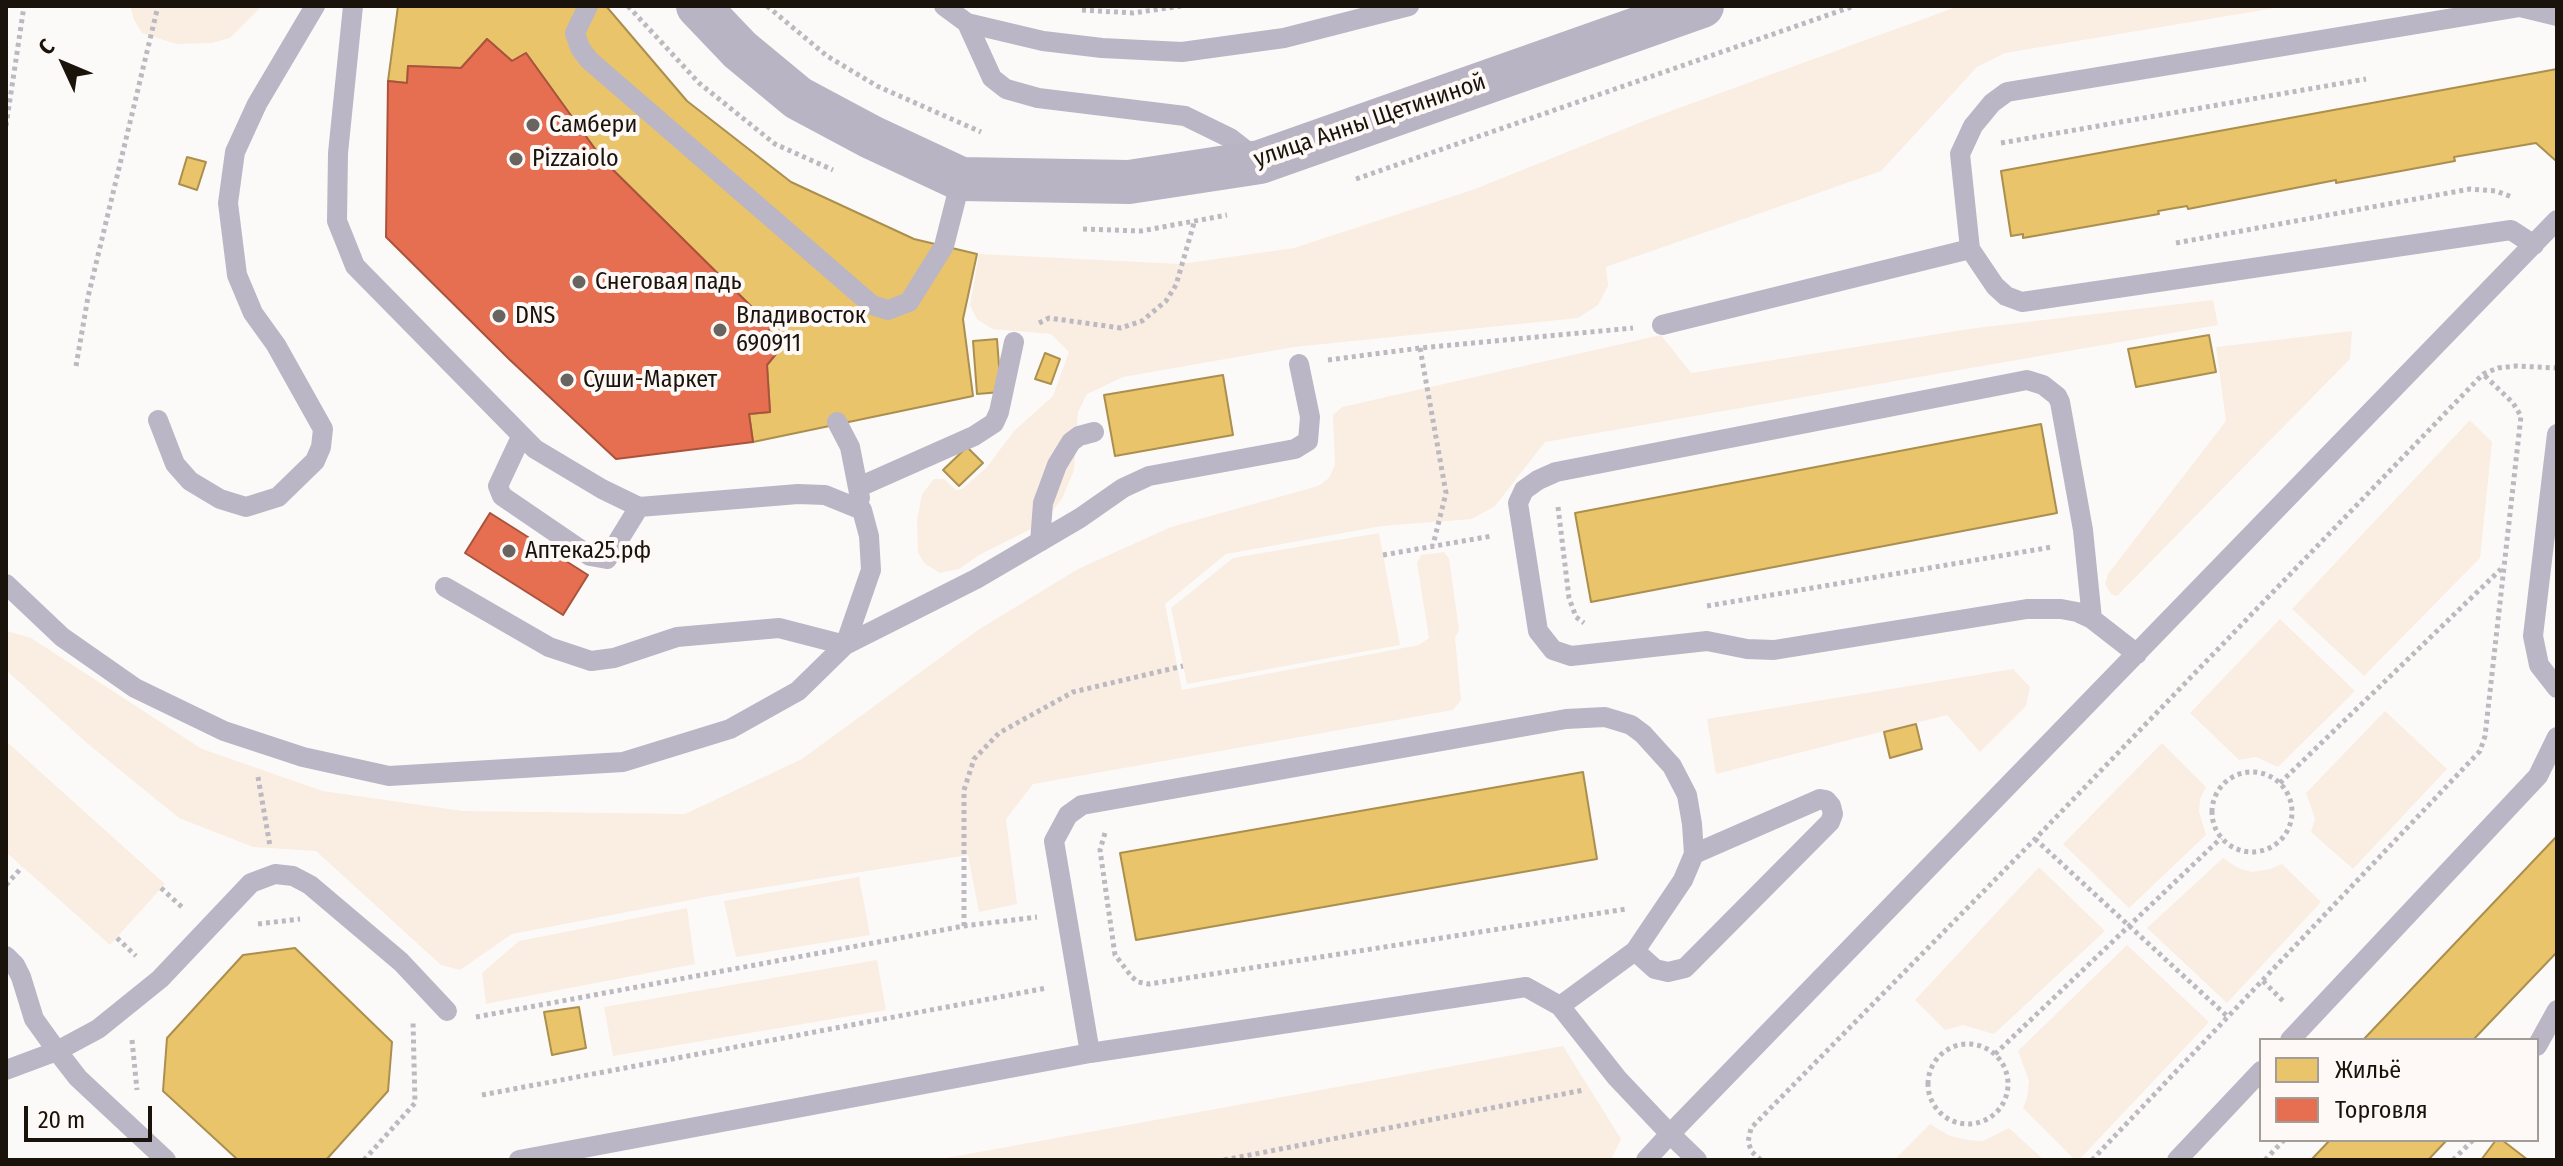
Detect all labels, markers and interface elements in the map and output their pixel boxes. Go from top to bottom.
north arrow [24,24,104,104]
text: С [33,33,60,61]
street label: улица Анны Щетининой [1250,68,1490,174]
place label: Самбери [549,111,637,139]
marker: Самбери [524,116,542,134]
place label: Pizzaiolo [532,145,619,173]
marker: Pizzaiolo [507,150,525,168]
place label: Снеговая падь [595,268,742,296]
marker: Снеговая падь [570,273,588,291]
place label: DNS [515,302,555,330]
place label: Владивосток 690911 [736,302,866,358]
marker: DNS [490,307,508,325]
marker: Владивосток 690911 [711,321,729,339]
place label: Суши-Маркет [583,366,717,394]
marker: Суши-Маркет [558,371,576,389]
place label: Аптека25.рф [525,537,651,565]
marker: Аптека25.рф [500,542,518,560]
legend [2259,1038,2539,1142]
text: Жильё [2335,1056,2401,1084]
scale bar [28,1090,156,1140]
text: Торговля [2335,1096,2428,1124]
text: 20 m [38,1106,85,1134]

